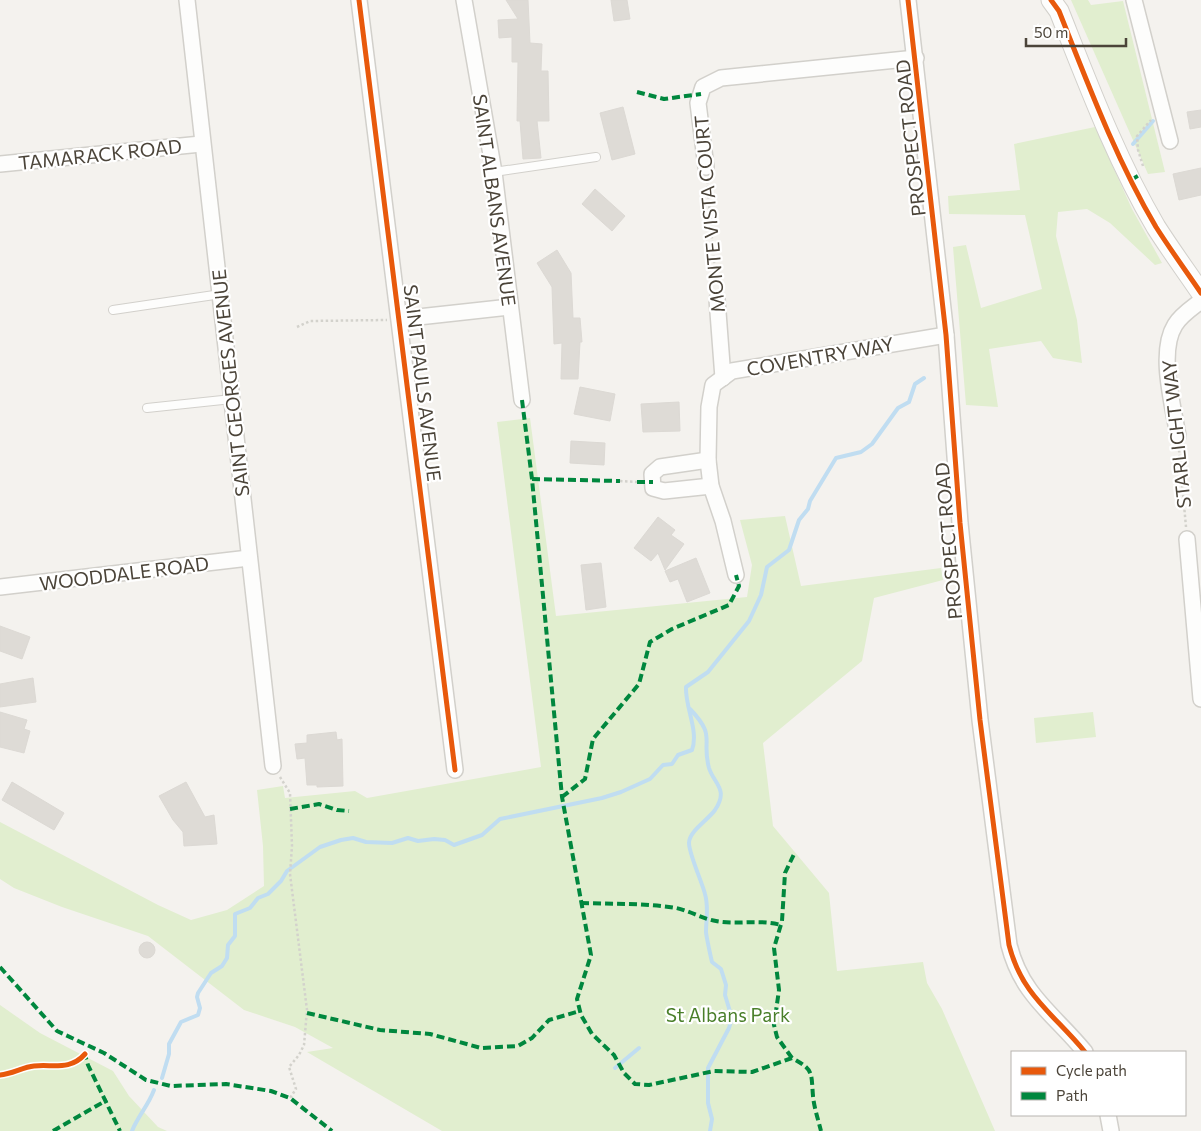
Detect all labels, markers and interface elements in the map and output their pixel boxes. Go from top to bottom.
scale bar [1026,15,1126,47]
text: 50 m [1034,23,1068,41]
street label: PROSPECT ROAD [890,58,930,218]
street label: SAINT ALBANS AVENUE [469,93,521,307]
street label: MONTE VISTA COURT [689,114,729,314]
street label: TAMARACK ROAD [17,134,183,174]
street label: SAINT GEORGES AVENUE [207,268,253,498]
street label: SAINT PAULS AVENUE [400,283,446,483]
street label: COVENTRY WAY [745,332,895,380]
street label: STARLIGHT WAY [1157,359,1195,509]
street label: PROSPECT ROAD [930,462,966,620]
street label: WOODDALE ROAD [38,551,210,595]
park label: St Albans Park [666,1003,790,1026]
legend [1011,1051,1186,1116]
text: Cycle path [1056,1061,1127,1079]
text: Path [1056,1086,1088,1104]

